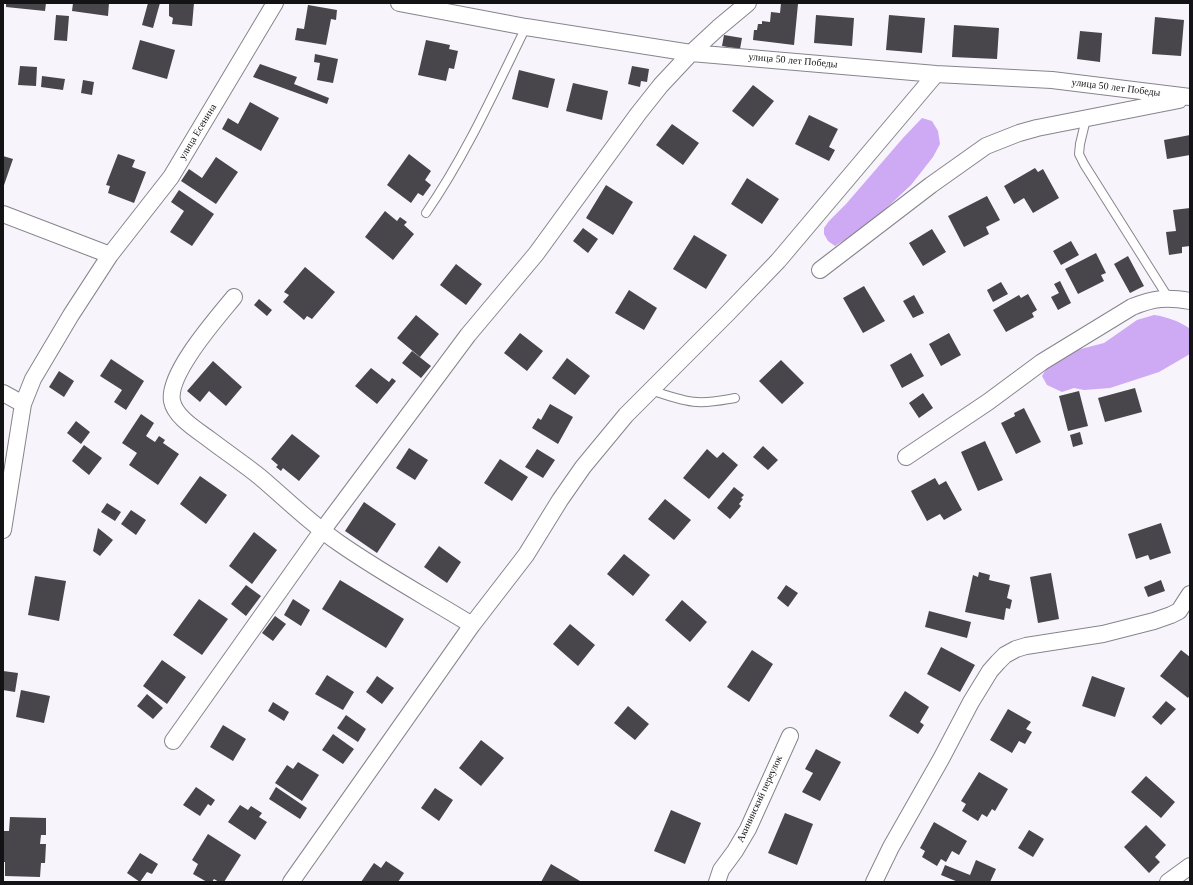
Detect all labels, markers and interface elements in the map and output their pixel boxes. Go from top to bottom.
street label: улица 50 лет Победы [748,51,838,71]
street label: улица 50 лет Победы [1071,77,1161,99]
street label: улица Есенина [177,102,219,162]
street label: Акининский переулок [735,754,785,844]

